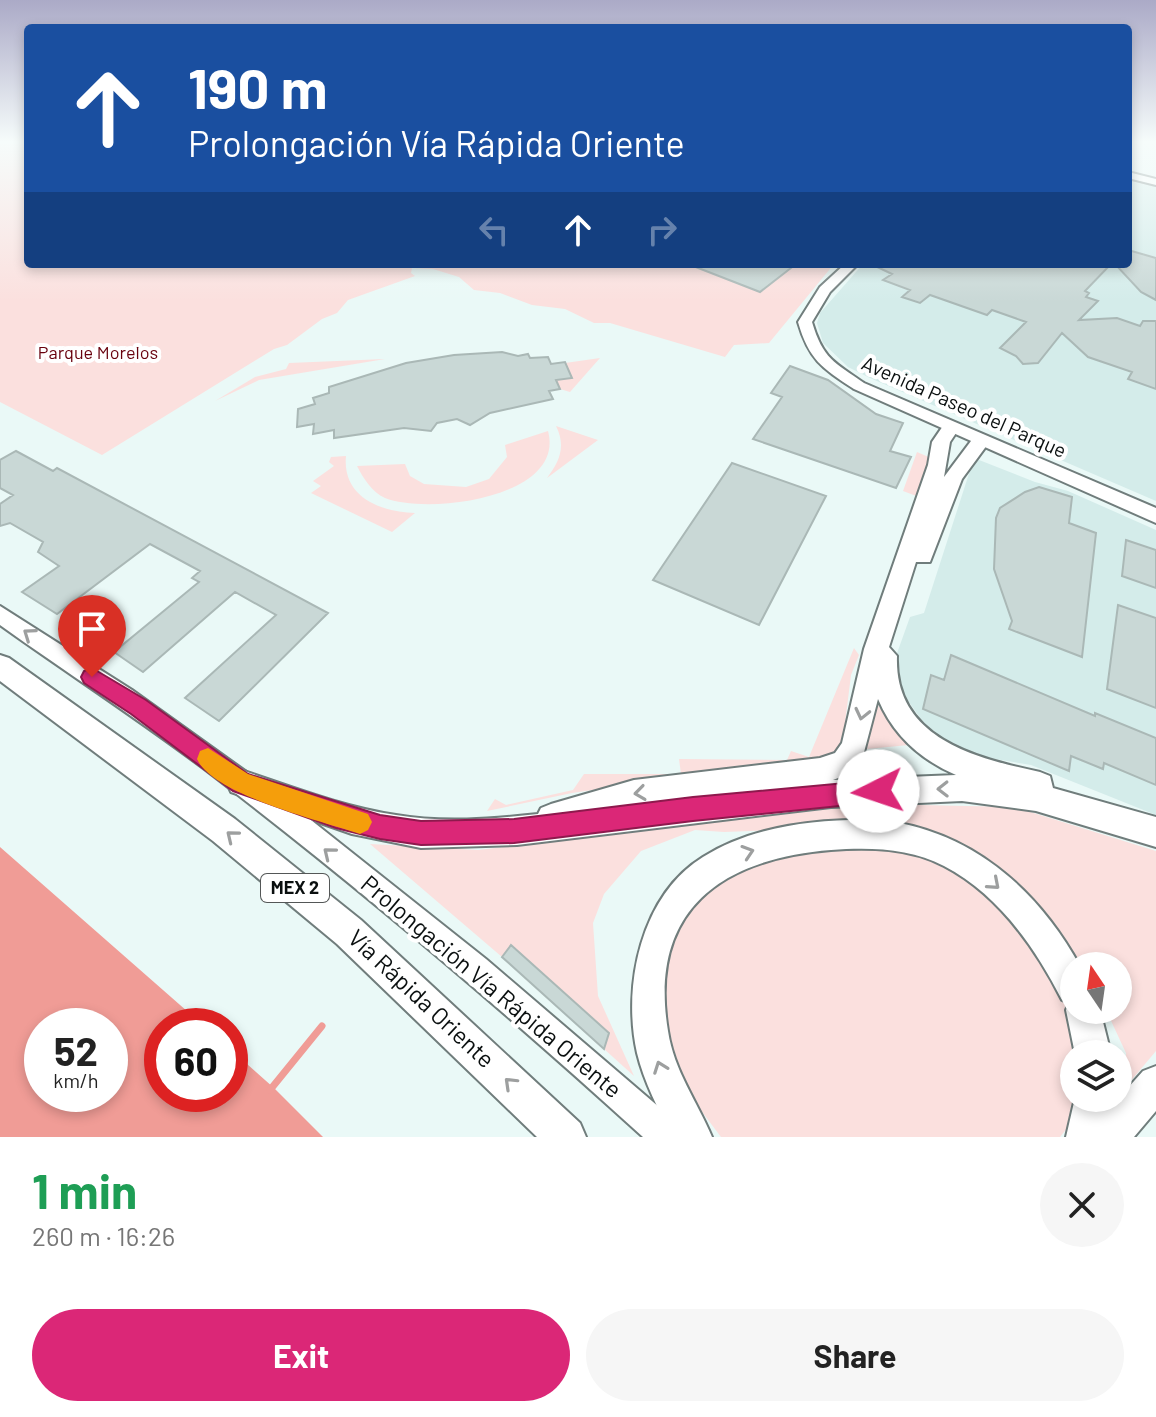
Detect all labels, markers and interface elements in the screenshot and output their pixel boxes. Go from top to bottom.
text: 190 m [188,53,327,120]
icon: ahead [56,56,160,160]
text: Prolongación Vía Rápida Oriente [188,121,685,164]
icon: left [472,208,516,252]
icon: ahead [556,208,600,252]
icon: right [640,208,684,252]
park label: Parque Morelos [38,341,158,363]
street label: Avenida Paseo del Parque [858,350,1070,462]
pin [58,595,126,677]
icon: arrive [70,607,114,651]
one-way arrow [23,629,37,644]
one-way arrow [854,706,871,720]
position arrow [836,749,920,833]
one-way arrow [936,780,949,797]
one-way arrow [633,784,647,801]
one-way arrow [226,832,241,846]
one-way arrow [741,846,755,862]
one-way arrow [323,849,338,863]
street label: Prolongación Vía Rápida Oriente [355,870,627,1104]
road number: MEX 2 [261,874,329,902]
one-way arrow [984,875,999,889]
street label: Vía Rápida Oriente [342,924,500,1074]
north arrow [1060,952,1132,1024]
map controls [1060,952,1132,1112]
speed limit sign: 60 [144,1008,248,1112]
text: 52 [54,1026,98,1074]
button: layers [1060,1040,1132,1112]
one-way arrow [653,1061,669,1075]
text: km/h [53,1068,99,1092]
one-way arrow [505,1077,519,1092]
text: 1 min [32,1161,137,1219]
button: close [1040,1163,1124,1247]
text: 260 m · 16:26 [32,1220,175,1251]
button: Exit [32,1309,570,1401]
button: Share [586,1309,1124,1401]

